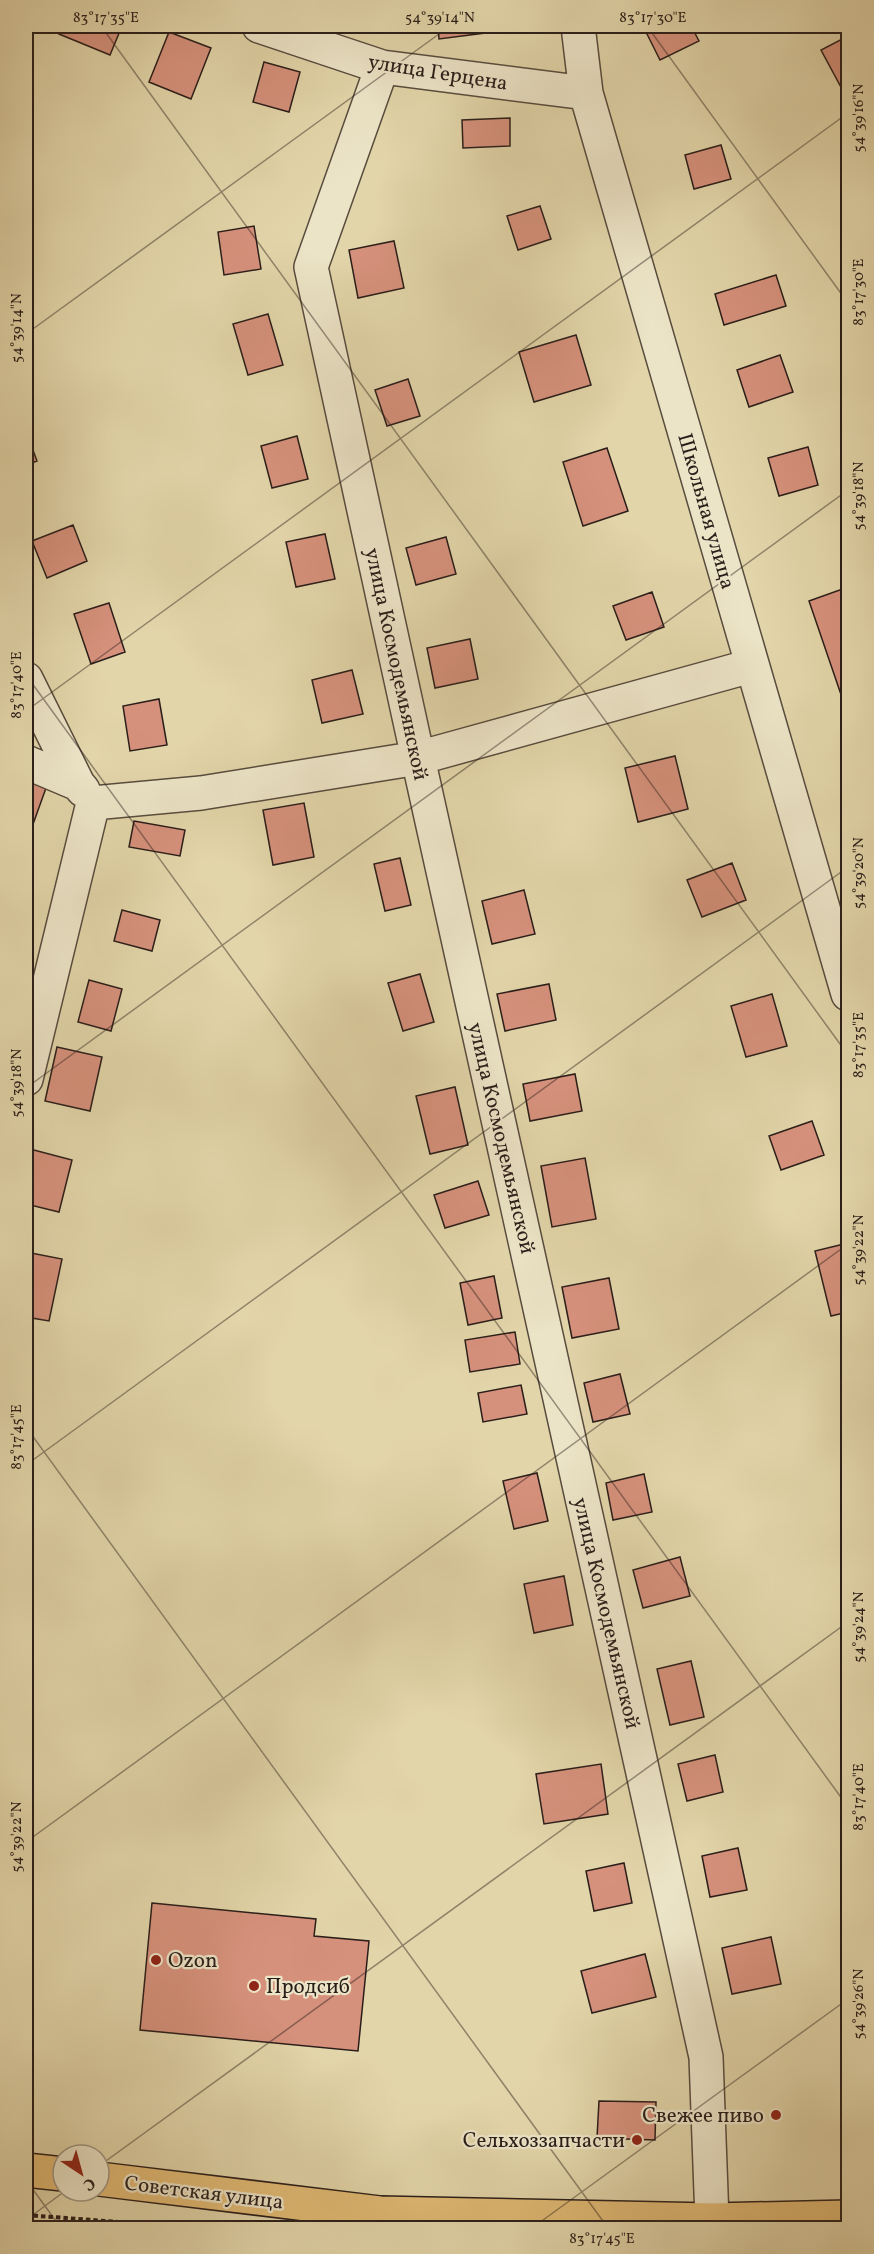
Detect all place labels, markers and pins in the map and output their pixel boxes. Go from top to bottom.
place label: Ozon [168,1947,218,1976]
marker: Ozon [149,1953,163,1967]
place label: Продсиб [266,1973,350,2002]
marker: Продсиб [247,1979,261,1993]
place label: Свежее пиво [642,2102,764,2131]
marker: Свежее пиво [769,2108,783,2122]
place label: Сельхоззапчасти [463,2127,625,2156]
marker: Сельхоззапчасти [630,2133,644,2147]

